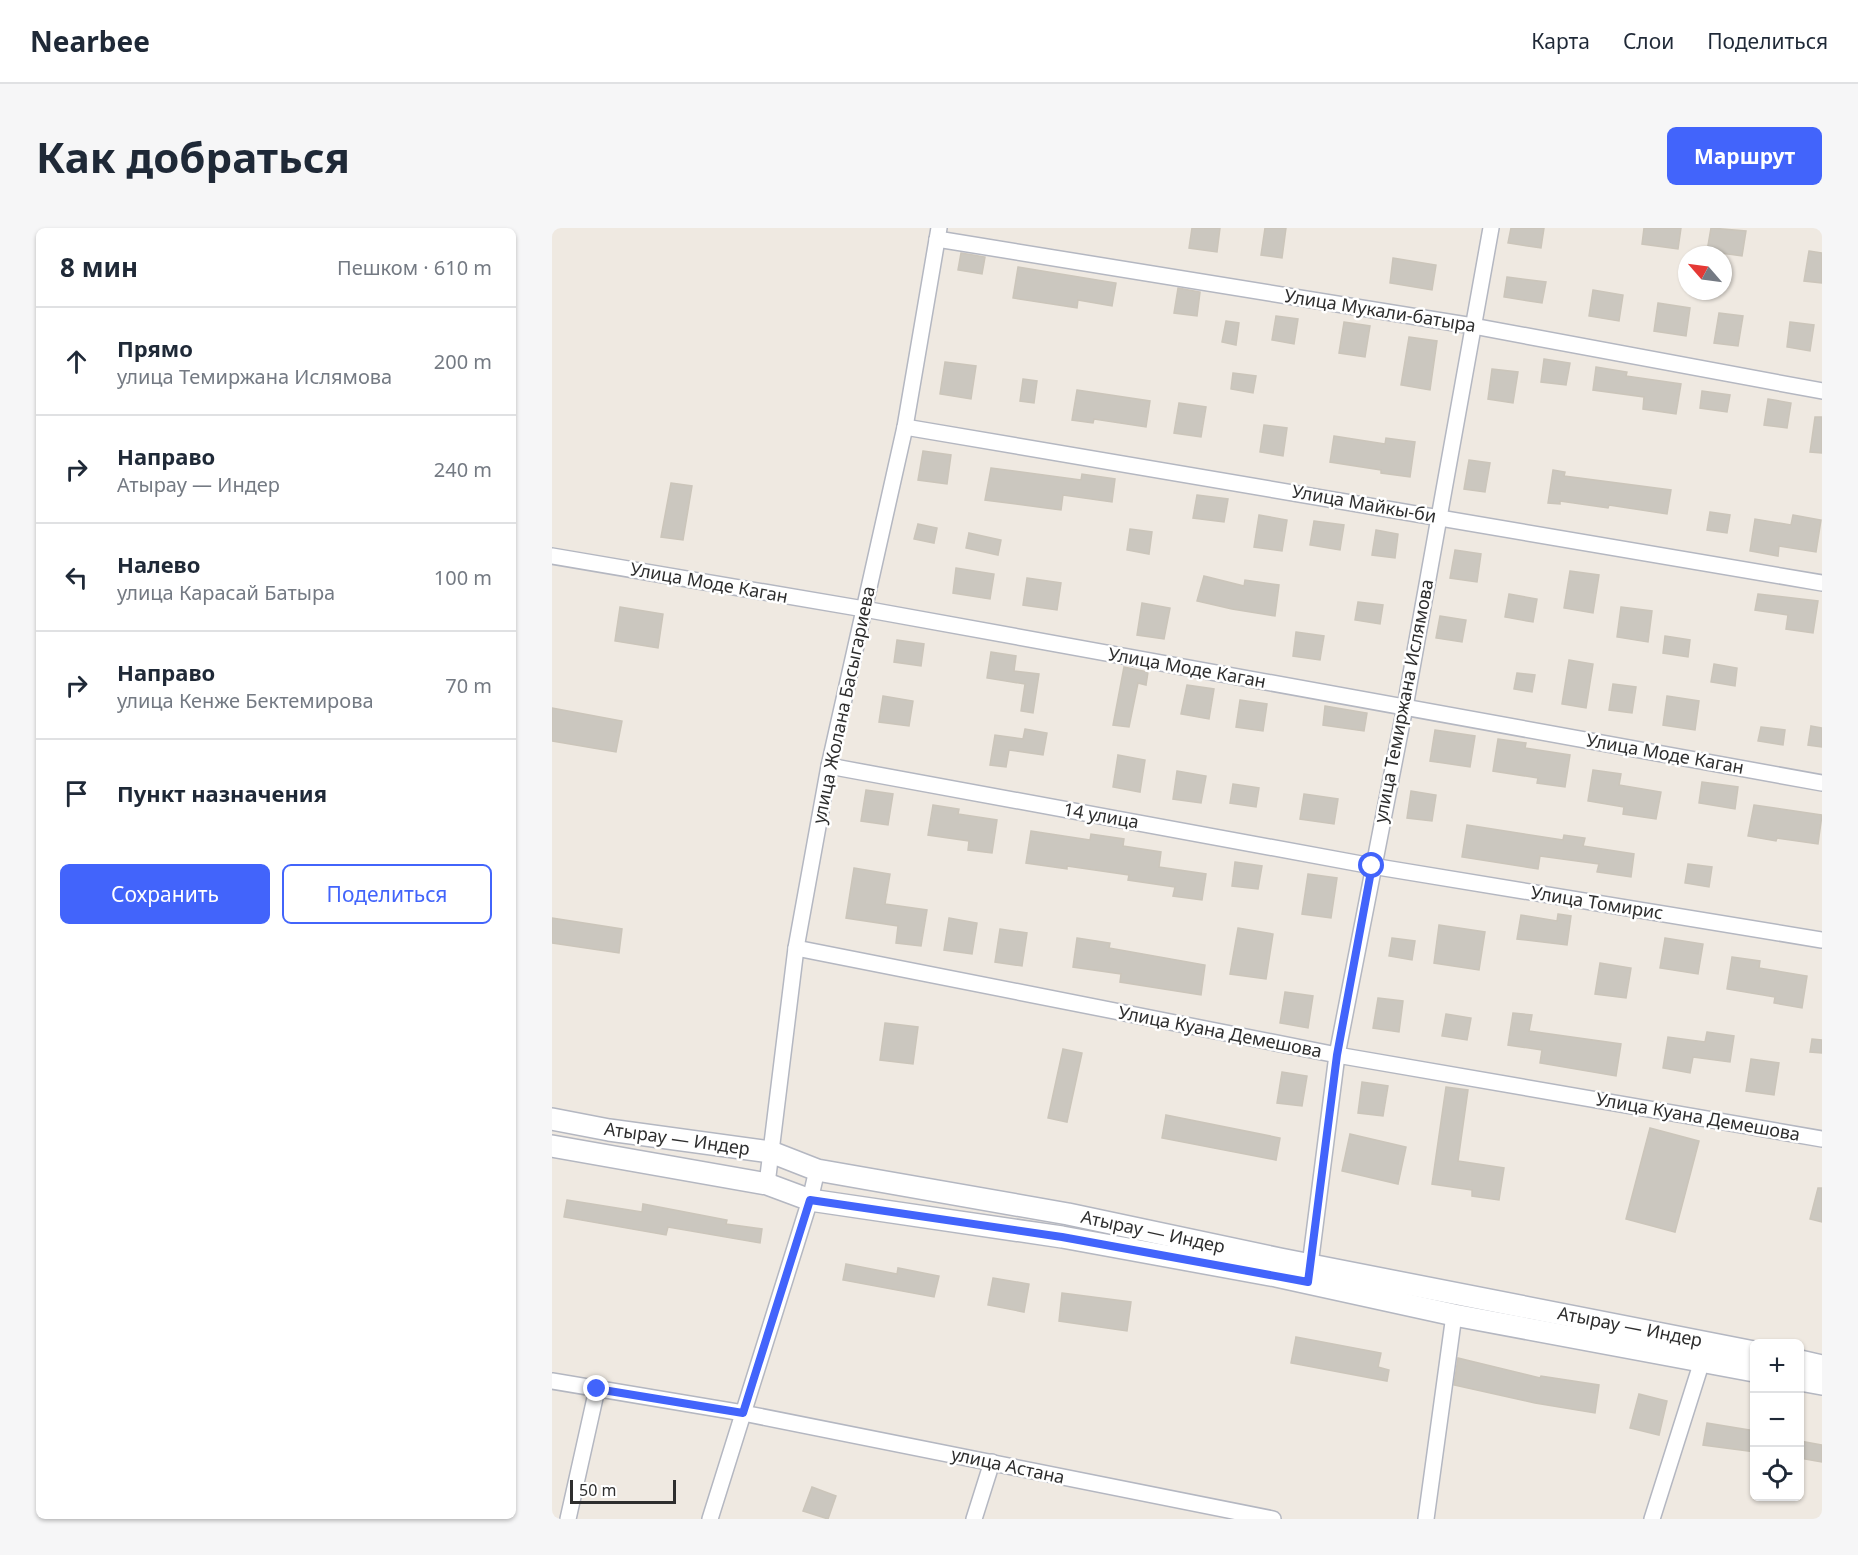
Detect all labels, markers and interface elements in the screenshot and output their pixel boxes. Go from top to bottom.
text: Nearbee [30,22,150,60]
text: Карта [1531,27,1590,55]
text: Слои [1623,27,1674,55]
text: Поделиться [1707,27,1828,55]
button: Маршрут [1667,127,1822,185]
text: Как добраться [36,128,350,185]
north arrow [1678,246,1732,300]
text: 8 мин [60,249,138,285]
text: Пешком · 610 m [337,254,492,281]
street label: Улица Мукали-батыра [1283,283,1478,337]
text: Прямо [117,333,193,363]
icon: ahead [60,345,93,378]
text: 200 m [434,348,492,375]
text: улица Темиржана Ислямова [117,363,392,390]
text: Направо [117,441,215,471]
icon: right [60,453,93,486]
text: 240 m [434,456,492,483]
text: Атырау — Индер [117,471,280,498]
street label: Улица Майкы-би [1290,479,1438,528]
text: Налево [117,549,200,579]
street label: Улица Моде Каган [628,556,790,608]
icon: left [60,561,93,594]
text: 100 m [434,564,492,591]
street label: улица Темиржана Ислямова [1368,577,1438,825]
text: улица Карасай Батыра [117,579,335,606]
street label: улица Жолана Басыгариева [806,584,880,826]
street label: Улица Моде Каган [1106,641,1268,693]
text: Направо [117,657,215,687]
icon: right [60,669,93,702]
text: 70 m [445,672,492,699]
text: улица Кенже Бектемирова [117,687,374,714]
street label: Улица Моде Каган [1584,727,1746,779]
icon: arrive [60,777,93,810]
text: Пункт назначения [117,778,327,808]
street label: 14 улица [1062,797,1141,833]
route start [1358,852,1384,878]
button: Сохранить [60,864,270,924]
button: Поделиться [282,864,492,924]
street label: Улица Томирис [1529,880,1665,924]
street label: Улица Куана Демешова [1116,999,1324,1063]
street label: Улица Куана Демешова [1594,1086,1802,1146]
street label: Атырау — Индер [603,1116,752,1160]
street label: Атырау — Индер [1079,1204,1228,1258]
street label: Атырау — Индер [1556,1300,1705,1352]
map controls [1750,1339,1804,1501]
button: + [1750,1339,1804,1393]
route end [583,1375,609,1401]
button: − [1750,1393,1804,1447]
street label: улица Астана [949,1441,1067,1489]
button: locate [1750,1447,1804,1501]
scale bar [570,1477,676,1504]
text: 50 m [579,1479,616,1501]

